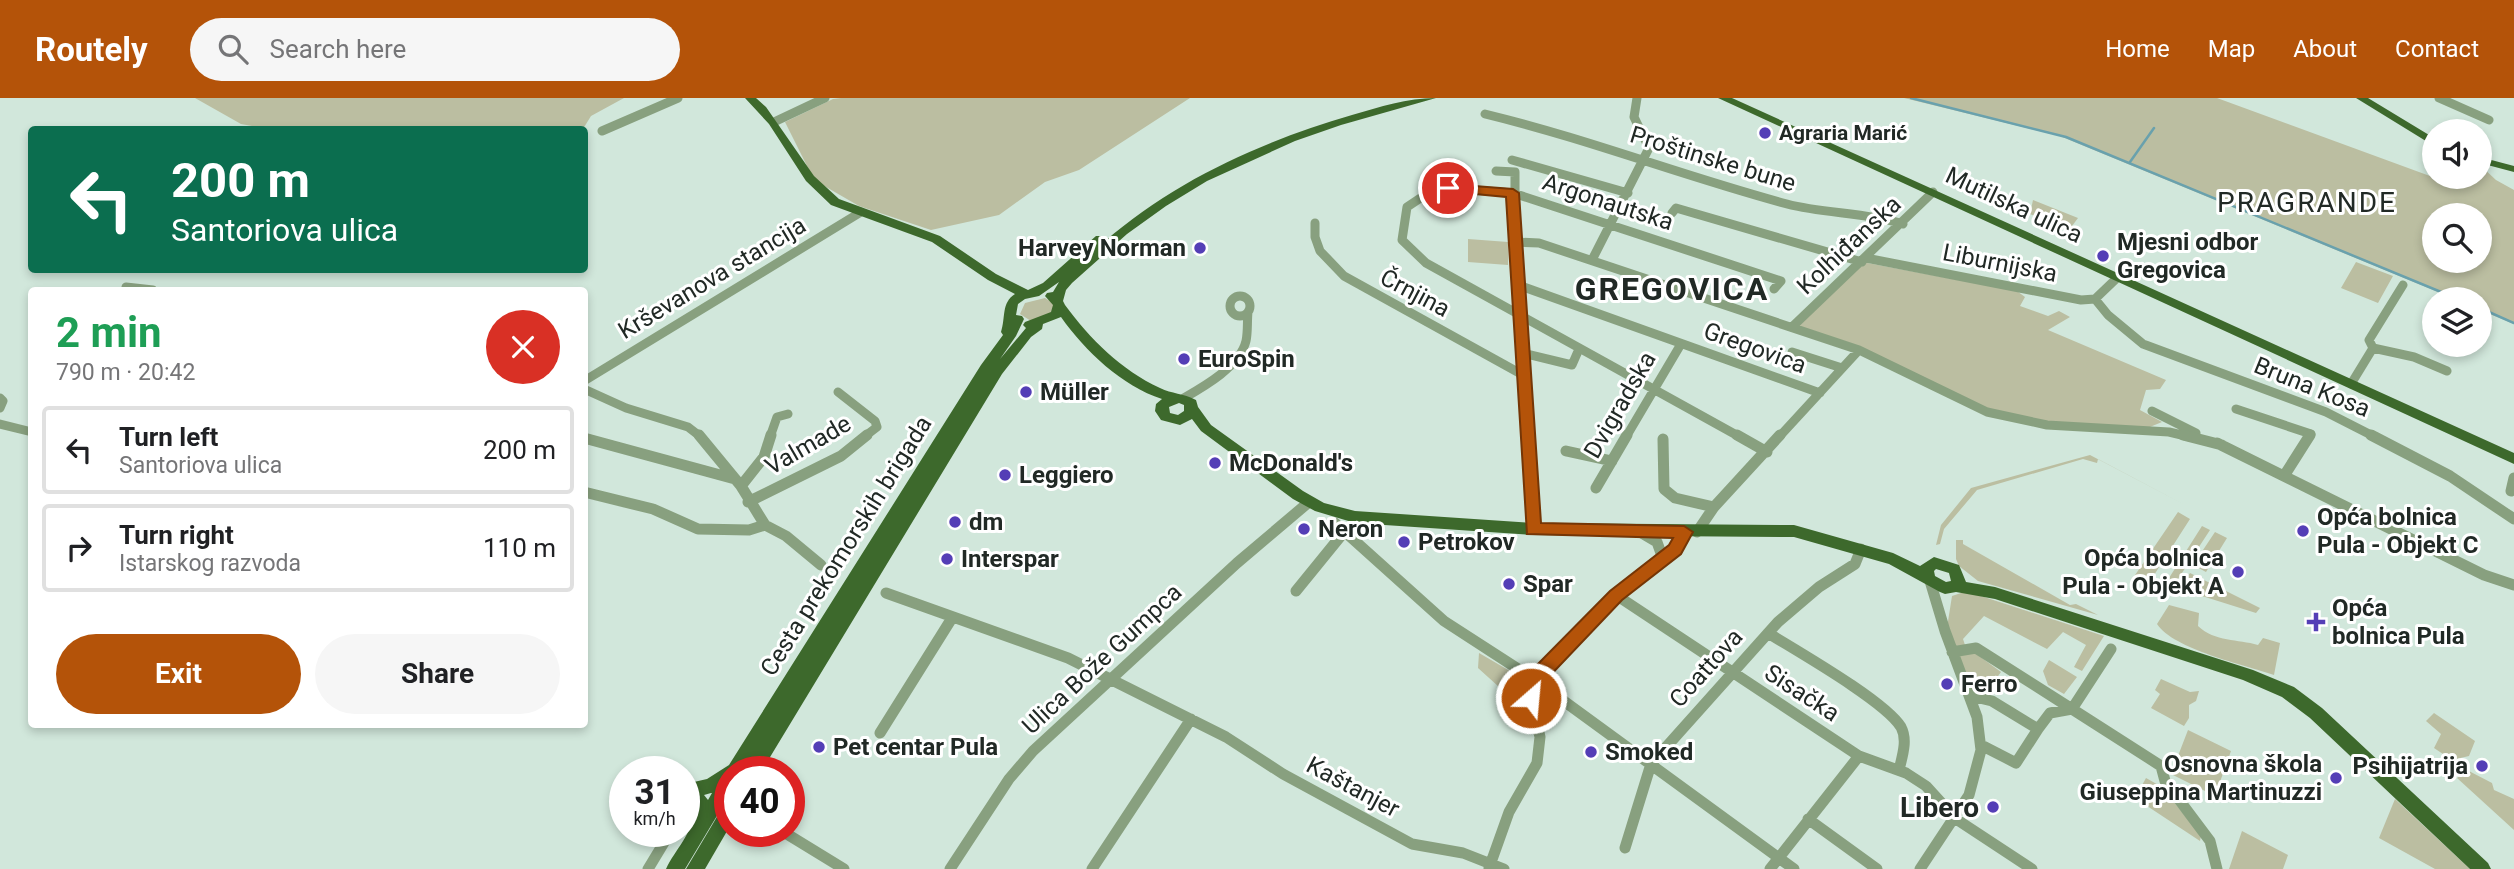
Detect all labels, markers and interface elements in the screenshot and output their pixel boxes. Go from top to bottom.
search box [190,18,680,81]
text: Routely [35,30,148,69]
icon: search [214,30,252,68]
text: Search here [270,34,406,64]
text: Home [2105,35,2170,63]
text: Map [2208,35,2255,63]
text: About [2293,35,2357,63]
text: Contact [2395,35,2479,63]
map controls [2422,119,2492,357]
button: sound [2422,119,2492,189]
street label: Proštinske bune [1627,121,1799,197]
place label: Agraria Marić [1779,121,1907,145]
marker: Agraria Marić [1757,125,1773,141]
text: 200 m [171,152,310,209]
icon: left [56,154,147,245]
pin [1418,158,1478,218]
street label: Mutilska ulica [1941,161,2087,249]
street label: Argonautska [1539,168,1677,236]
icon: arrive [1429,169,1467,207]
district label: PRAGRANDE [2217,186,2397,219]
street label: Kolhiđanska [1791,190,1907,300]
button: search [2422,203,2492,273]
text: Santoriova ulica [171,211,398,249]
street label: Krševanova stancija [613,211,811,345]
place label: Mjesni odbor Gregovica [2117,228,2258,284]
place label: Harvey Norman [1018,234,1186,262]
street label: Liburnijska [1940,238,2060,288]
marker: Harvey Norman [1192,240,1208,256]
marker: Mjesni odbor Gregovica [2095,248,2111,264]
street label: Črnjina [1375,262,1455,323]
district label: GREGOVICA [1575,270,1769,308]
button: layers [2422,287,2492,357]
text: 2 min [56,308,162,357]
button: close [486,310,560,384]
street label: Gregovica [1700,317,1810,379]
place label: EuroSpin [1198,345,1295,373]
street label: Dvigradska [1578,347,1662,463]
marker: EuroSpin [1176,351,1192,367]
street label: Bruna Kosa [2250,351,2374,423]
text: 790 m · 20:42 [56,359,195,386]
place label: Müller [1040,378,1109,406]
marker: Müller [1018,384,1034,400]
street label: Valmade [760,409,856,481]
street label: Cesta prekomorskih brigada [754,411,938,681]
text: Turn left [119,422,218,452]
icon: left [60,431,98,469]
text: 200 m [483,435,556,465]
place label: McDonald's [1229,449,1353,477]
text: Santoriova ulica [119,452,282,479]
marker: McDonald's [1207,455,1223,471]
place label: Leggiero [1019,461,1114,489]
marker: Leggiero [997,467,1013,483]
place label: Opća bolnica Pula - Objekt C [2317,503,2478,559]
place label: dm [969,508,1003,536]
marker: dm [947,514,963,530]
place label: Neron [1318,515,1383,543]
text: Turn right [119,520,234,550]
marker: Neron [1296,521,1312,537]
marker: Opća bolnica Pula - Objekt C [2295,523,2311,539]
place label: Petrokov [1418,528,1515,556]
icon: right [60,529,98,567]
text: 110 m [483,533,556,563]
marker: Petrokov [1396,534,1412,550]
place label: Opća bolnica Pula - Objekt A [2062,544,2225,600]
place label: Interspar [961,545,1059,573]
text: Istarskog razvoda [119,550,301,577]
marker: Interspar [939,551,955,567]
marker: Opća bolnica Pula - Objekt A [2230,564,2246,580]
place label: Spar [1523,570,1573,598]
marker: Spar [1501,576,1517,592]
street label: Ulica Bože Gumpca [1017,578,1187,740]
place label: Opća bolnica Pula [2332,594,2465,650]
marker: Opća bolnica Pula [2306,612,2326,632]
street label: Coattova [1664,623,1748,713]
button: Exit [56,634,301,714]
button: Share [315,634,560,714]
street label: Sisačka [1759,659,1845,727]
position arrow [1494,661,1568,735]
place label: Ferro [1961,670,2018,698]
marker: Ferro [1939,676,1955,692]
place label: Pet centar Pula [833,733,998,761]
place label: Smoked [1605,738,1693,766]
marker: Pet centar Pula [811,739,827,755]
marker: Smoked [1583,744,1599,760]
place label: Osnovna škola Giuseppina Martinuzzi [2080,750,2322,806]
street label: Kaštanjer [1302,751,1404,823]
place label: Psihijatrija [2353,752,2468,780]
speed limit sign: 40 [714,756,805,847]
marker: Psihijatrija [2474,758,2490,774]
marker: Osnovna škola Giuseppina Martinuzzi [2328,770,2344,786]
text: 31 [634,772,675,813]
place label: Libero [1900,791,1979,824]
marker: Libero [1985,799,2001,815]
text: km/h [633,808,676,829]

